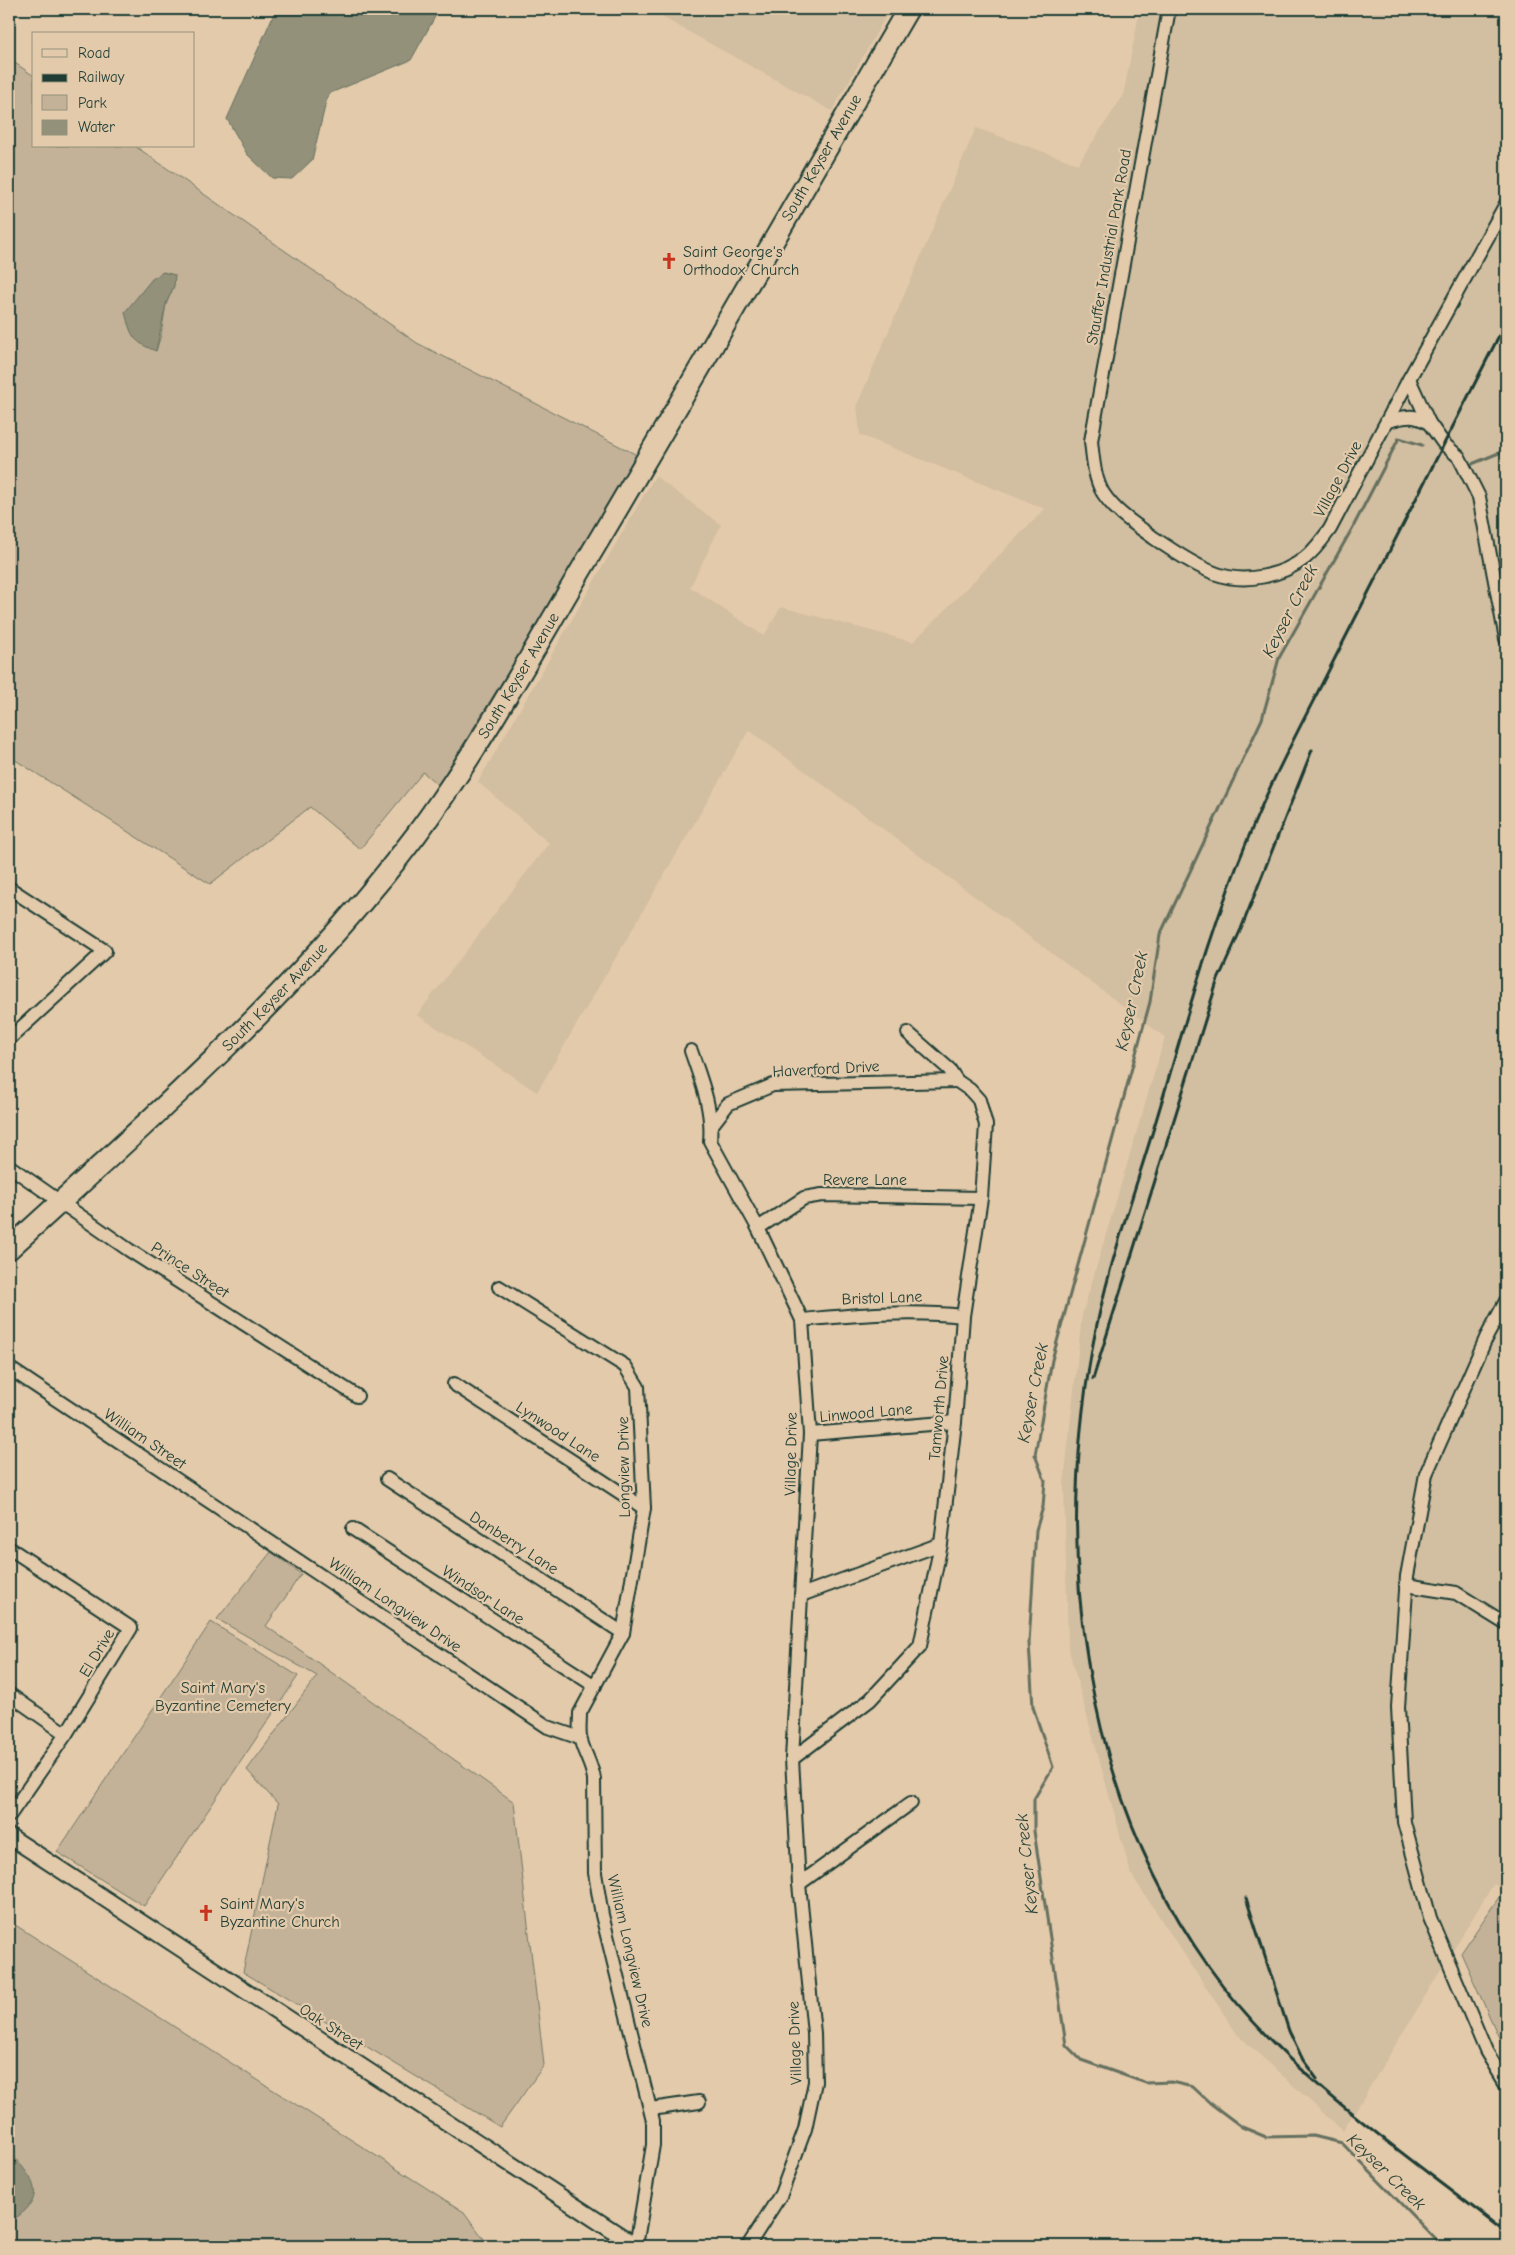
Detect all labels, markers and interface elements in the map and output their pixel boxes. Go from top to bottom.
legend [32,32,195,148]
text: Road [78,44,110,62]
text: Railway [78,68,125,86]
street label: South Keyser Avenue [778,91,865,224]
text: Park [78,94,107,112]
text: Water [78,118,115,136]
street label: Stauffer Industrial Park Road [1083,148,1135,346]
place label: Saint George's Orthodox Church [683,243,799,279]
church icon: Saint George's Orthodox Church [659,251,679,271]
street label: Village Drive [1310,438,1366,520]
water label: Keyser Creek [1258,561,1322,661]
street label: South Keyser Avenue [474,610,563,742]
street label: South Keyser Avenue [218,940,331,1055]
water label: Keyser Creek [1111,949,1153,1053]
street label: Haverford Drive [772,1057,880,1081]
street label: Revere Lane [823,1171,907,1189]
street label: Prince Street [148,1238,233,1302]
street label: Bristol Lane [841,1288,923,1308]
water label: Keyser Creek [1013,1341,1053,1445]
street label: Tamworth Drive [925,1355,953,1461]
street label: Lynwood Lane [512,1398,604,1466]
street label: Linwood Lane [819,1400,913,1426]
street label: William Street [101,1405,190,1473]
street label: Village Drive [781,1412,801,1496]
street label: Longview Drive [614,1416,634,1518]
street label: Danberry Lane [466,1508,562,1578]
street label: William Longview Drive [325,1554,465,1656]
street label: Windsor Lane [438,1562,528,1628]
street label: El Drive [76,1626,118,1680]
park label: Saint Mary's Byzantine Cemetery [155,1679,292,1715]
water label: Keyser Creek [1011,1812,1043,1915]
street label: William Longview Drive [604,1873,656,2029]
place label: Saint Mary's Byzantine Church [220,1895,340,1931]
church icon: Saint Mary's Byzantine Church [196,1903,216,1923]
street label: Oak Street [296,2000,366,2054]
street label: Village Drive [785,2001,805,2085]
water label: Keyser Creek [1342,2129,1430,2215]

